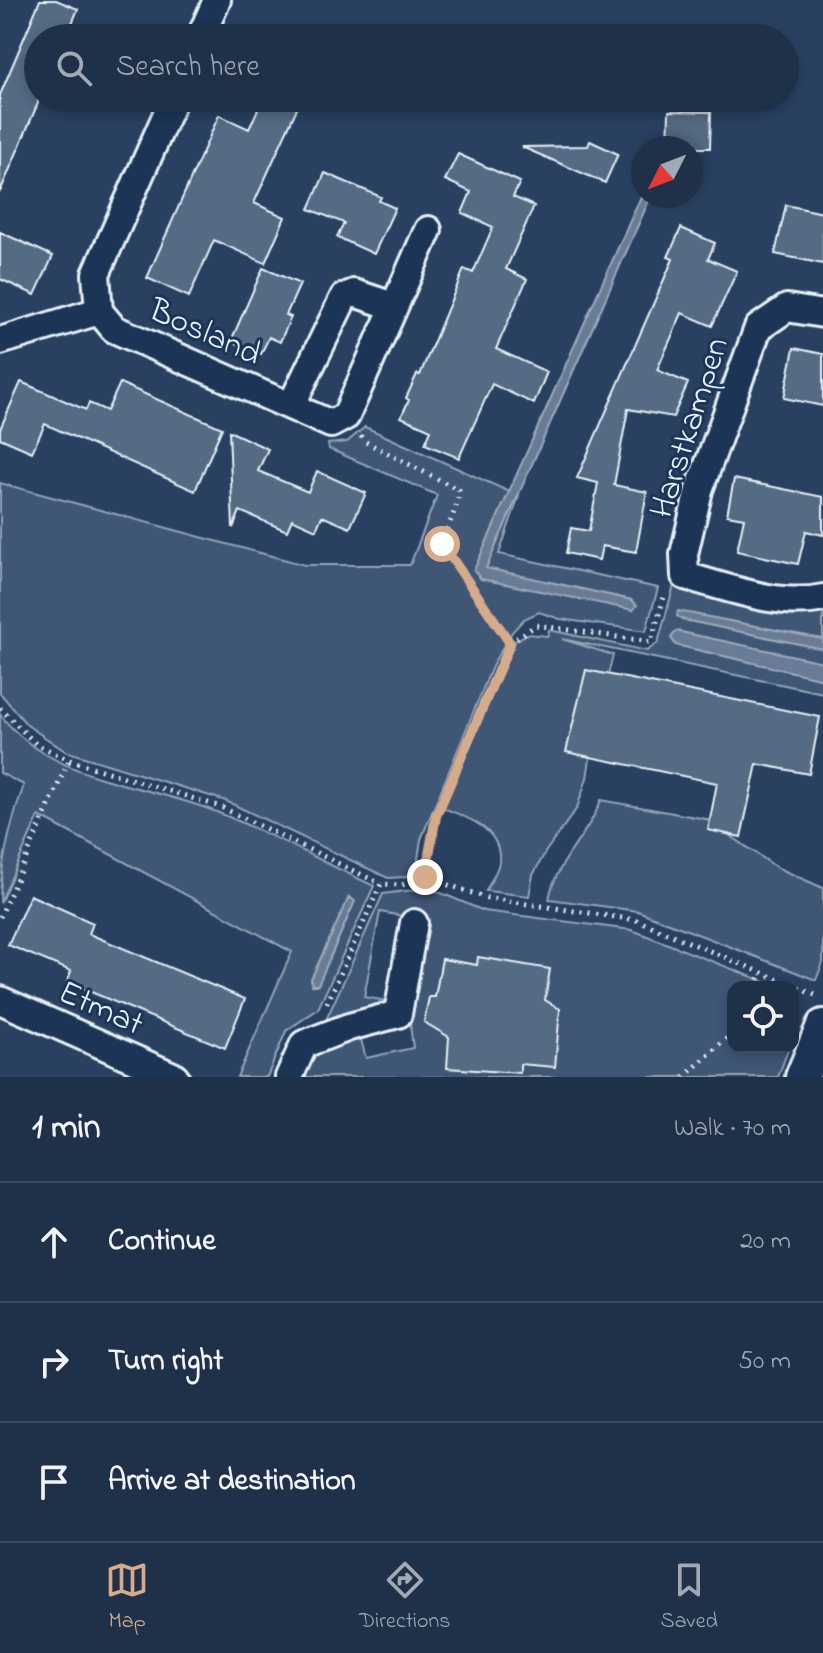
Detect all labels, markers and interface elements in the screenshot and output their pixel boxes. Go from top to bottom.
search box [24,24,799,112]
icon: search [52,46,96,90]
text: Search here [116,46,260,90]
north arrow [631,136,703,208]
street label: Bosland [139,286,268,380]
street label: Harstkampen [638,331,744,525]
route start [424,526,460,562]
route end [407,859,443,895]
street label: Etmat [50,969,151,1050]
map controls [727,981,799,1053]
button: locate [727,981,799,1053]
text: 1 min [32,1104,101,1154]
text: Walk · 70 m [674,1110,791,1148]
icon: ahead [32,1220,76,1264]
text: Continue [108,1220,216,1264]
text: 20 m [740,1223,791,1261]
icon: right [32,1340,76,1384]
text: Turn right [108,1340,223,1384]
text: 50 m [738,1343,791,1381]
icon: arrive [32,1460,76,1504]
text: Arrive at destination [108,1460,356,1504]
tab: Map [105,1558,149,1638]
tab: Directions [359,1558,450,1638]
tab: Saved [661,1558,718,1638]

